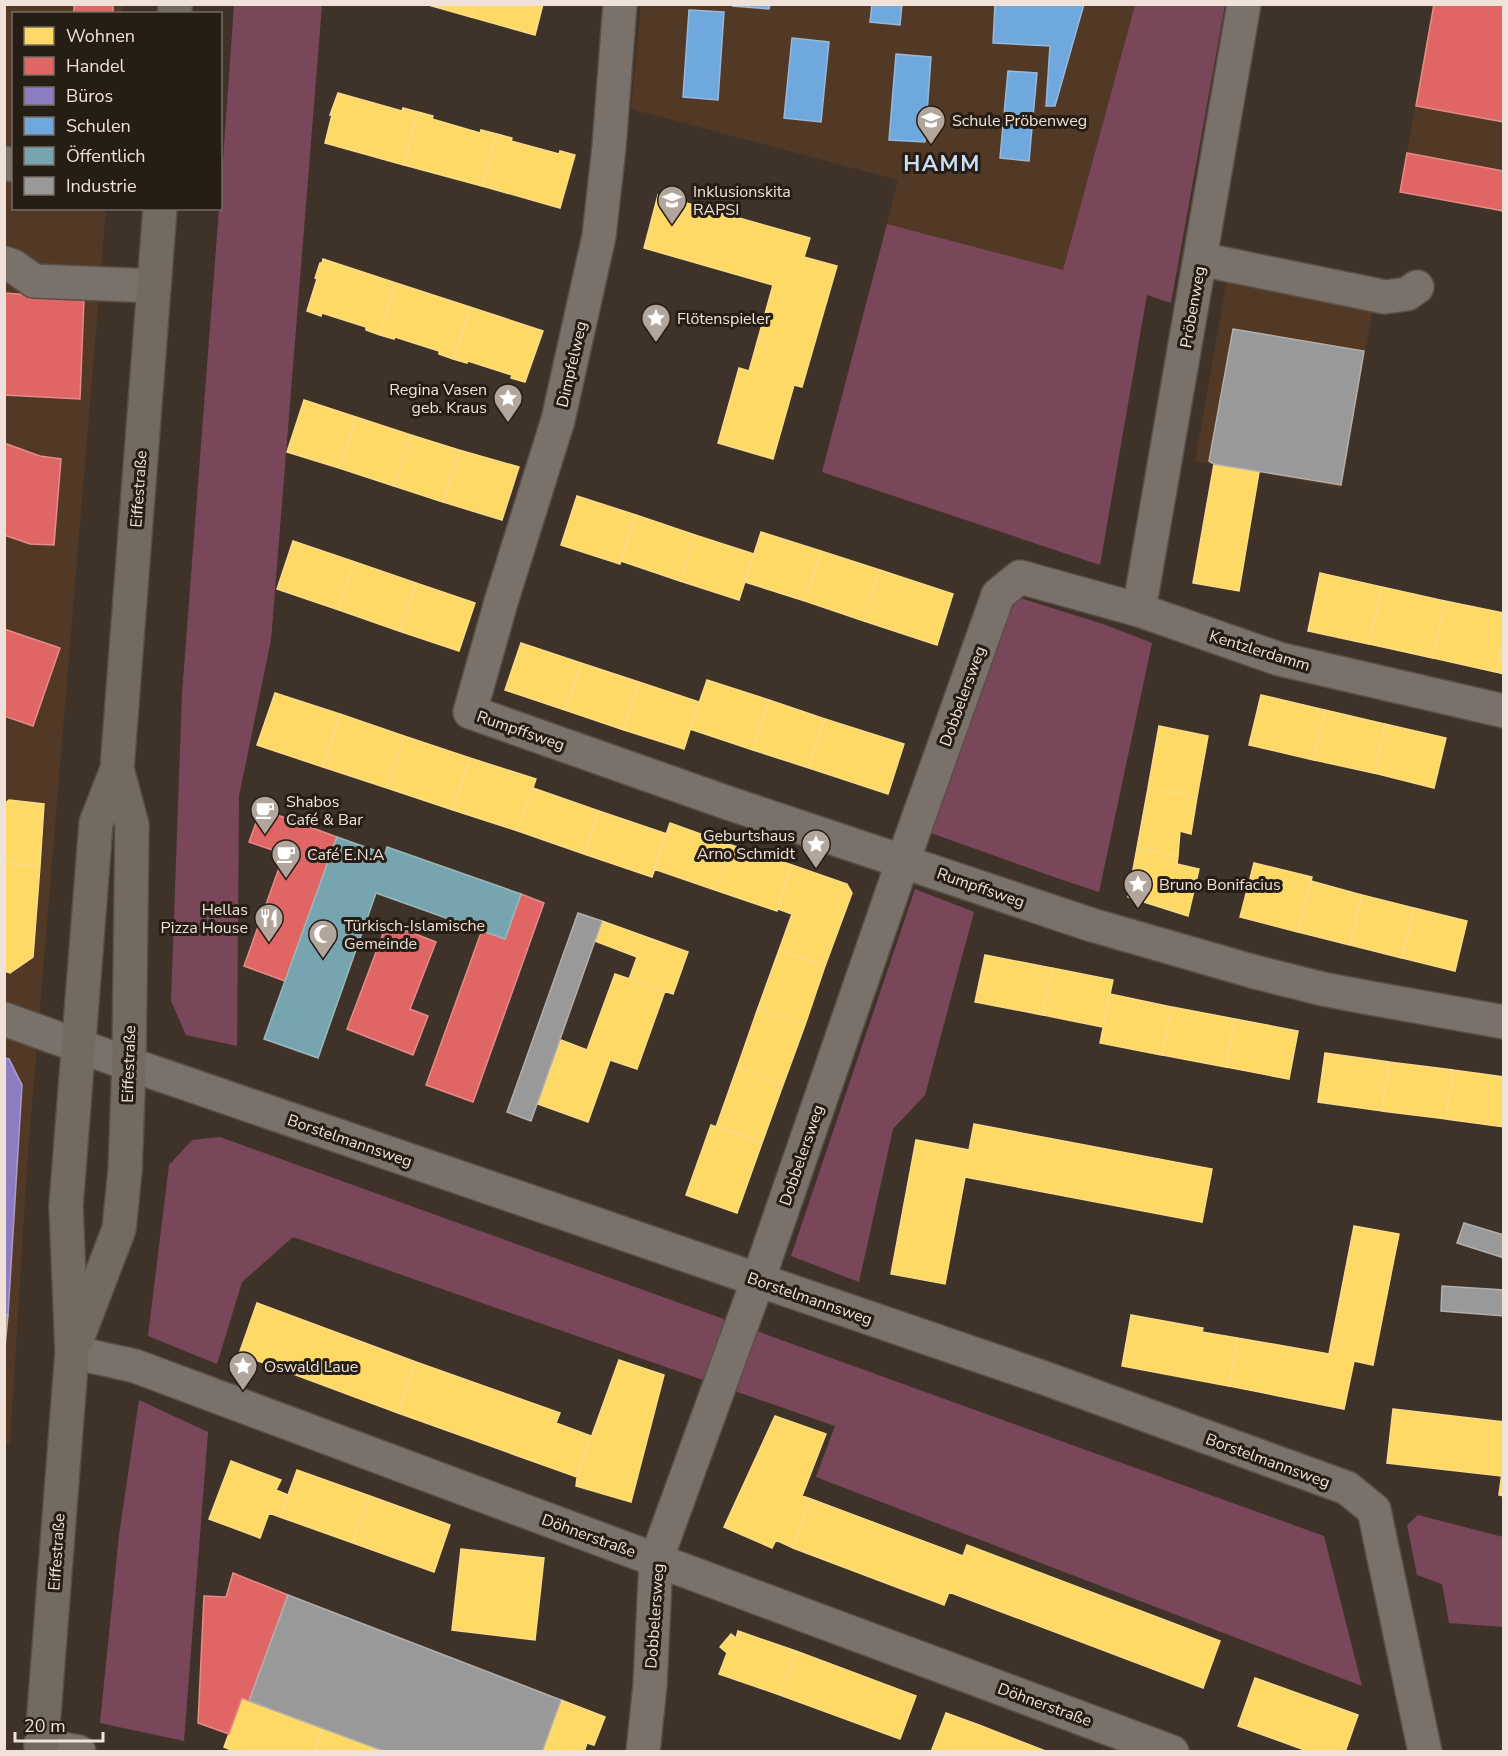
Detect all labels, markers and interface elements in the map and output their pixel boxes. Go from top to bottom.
legend [12,12,222,210]
text: Wohnen [66,24,135,48]
text: Handel [66,54,126,78]
text: Büros [66,84,113,108]
school or university icon: Schule Pröbenweg [915,104,947,146]
place label: Schule Pröbenweg [952,110,1087,132]
text: Schulen [66,114,131,138]
text: Öffentlich [66,144,145,168]
district label: HAMM [903,149,981,179]
text: Industrie [66,174,137,198]
place label: Inklusionskita RAPSI [693,181,791,221]
school or university icon: Inklusionskita RAPSI [656,184,688,226]
street label: Pröbenweg [1175,265,1211,350]
place icon: Flötenspieler [640,302,672,344]
place label: Flötenspieler [677,308,771,330]
street label: Dimpfelweg [551,319,593,410]
place label: Regina Vasen geb. Kraus [389,379,487,419]
place icon: Regina Vasen geb. Kraus [492,382,524,424]
street label: Eiffestraße [125,450,153,528]
street label: Kentzlerdamm [1207,625,1313,677]
street label: Dobbelersweg [935,643,991,750]
street label: Rumpffsweg [474,706,568,756]
place label: Shabos Café & Bar [286,791,363,831]
cafe icon: Shabos Café & Bar [249,794,281,836]
place label: Geburtshaus Arno Schmidt [697,825,795,865]
place icon: Geburtshaus Arno Schmidt [800,828,832,870]
cafe icon: Café E.N.A [270,838,302,880]
place label: Café E.N.A [307,844,385,866]
street label: Rumpffsweg [934,863,1028,913]
place icon: Bruno Bonifacius [1122,868,1154,910]
place label: Bruno Bonifacius [1159,874,1281,896]
place label: Hellas Pizza House [161,899,248,939]
restaurant icon: Hellas Pizza House [253,902,285,944]
place label: Türkisch-Islamische Gemeinde [344,915,485,955]
mosque icon: Türkisch-Islamische Gemeinde [307,918,339,960]
street label: Eiffestraße [117,1025,141,1103]
street label: Dobbelersweg [774,1102,830,1209]
street label: Borstelmannsweg [284,1109,415,1173]
street label: Borstelmannsweg [744,1267,875,1331]
place icon: Oswald Laue [227,1350,259,1392]
place label: Oswald Laue [264,1356,358,1378]
street label: Borstelmannsweg [1202,1428,1333,1494]
street label: Döhnerstraße [538,1509,639,1563]
street label: Eiffestraße [43,1513,71,1591]
street label: Dobbelersweg [640,1563,670,1669]
street label: Döhnerstraße [994,1678,1095,1732]
scale bar [15,1705,104,1743]
text: 20 m [24,1714,66,1738]

